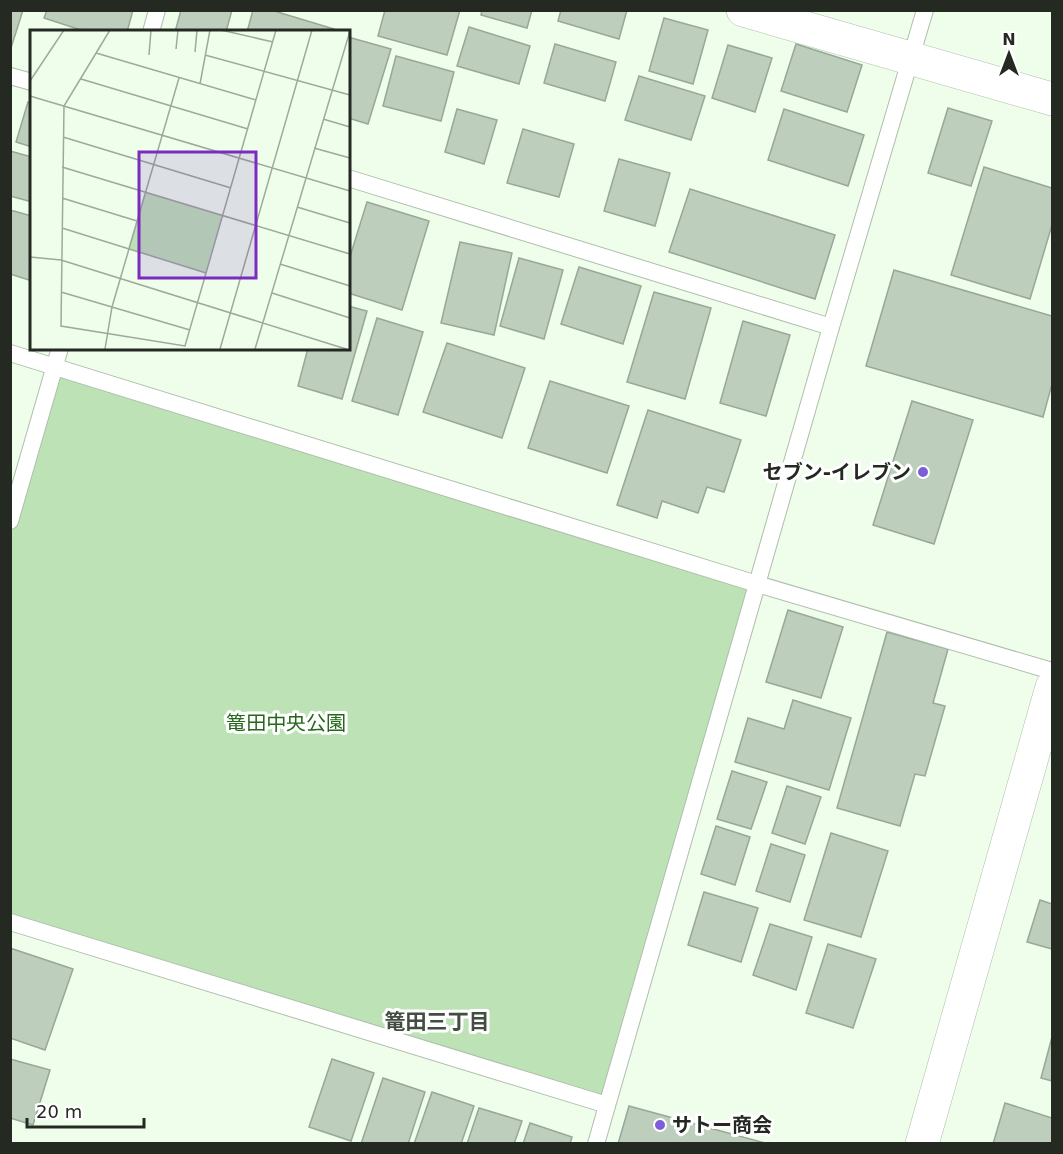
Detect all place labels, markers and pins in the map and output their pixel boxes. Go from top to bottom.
place label: セブン-イレブン [763,460,911,484]
marker: セブン-イレブン [916,465,930,479]
place label: サトー商会 [672,1113,772,1137]
marker: サトー商会 [653,1118,667,1132]

